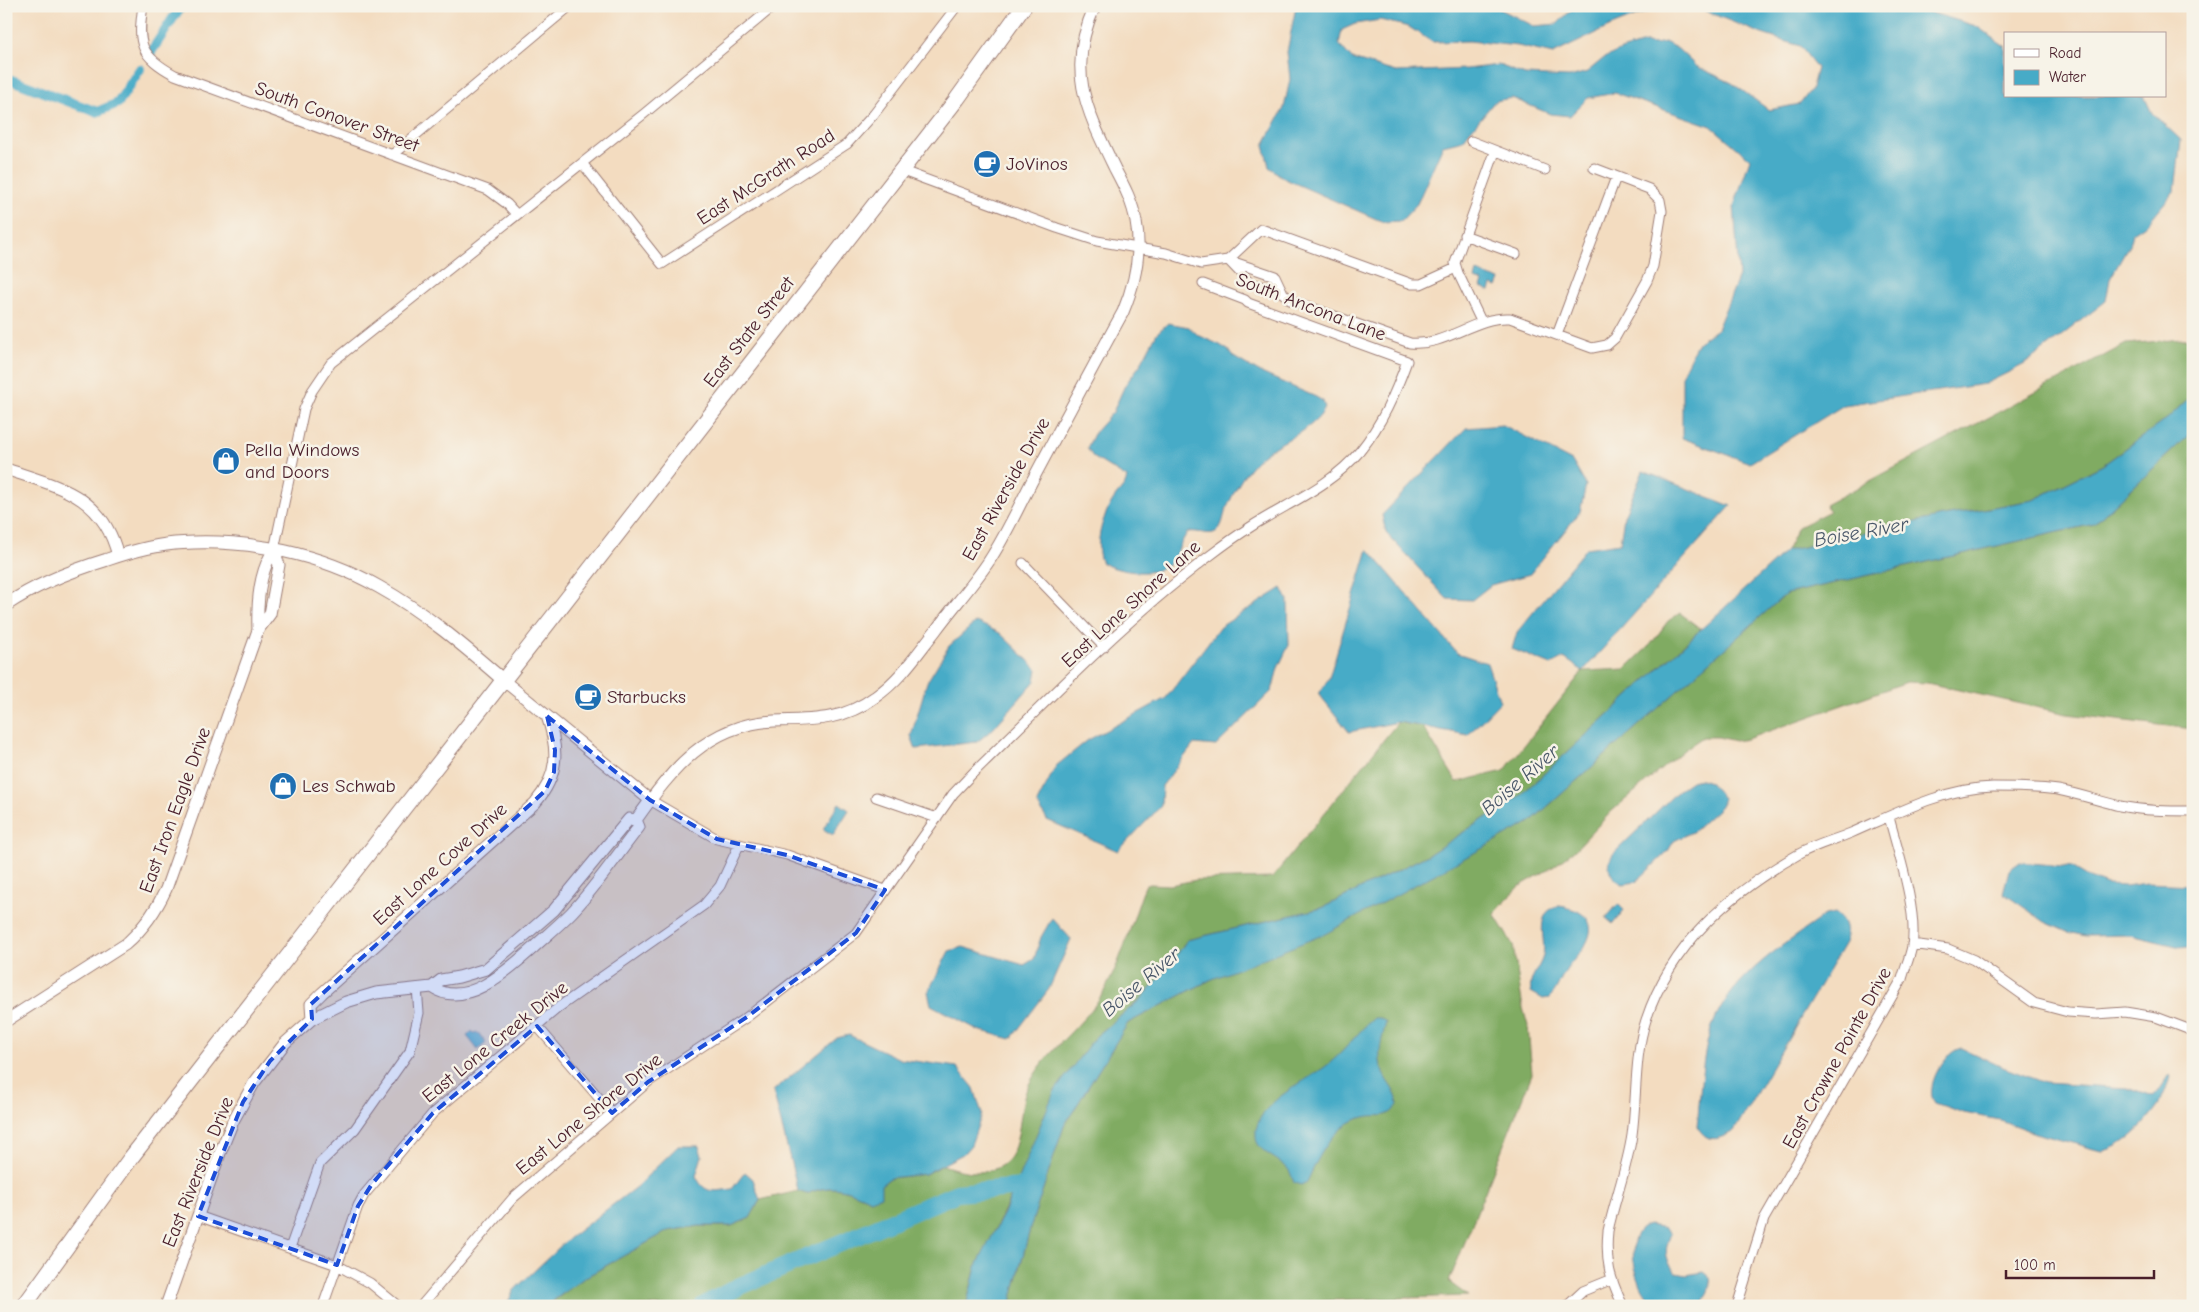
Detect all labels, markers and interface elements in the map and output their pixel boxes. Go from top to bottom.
legend [2004,32,2166,98]
text: Road [2049,44,2081,62]
text: Water [2049,68,2086,86]
street label: South Conover Street [252,77,422,157]
street label: East McGrath Road [693,124,839,230]
cafe icon: JoVinos [972,149,1002,179]
place label: JoVinos [1006,153,1068,175]
street label: South Ancona Lane [1233,268,1389,346]
street label: East State Street [699,272,799,392]
street label: East Riverside Drive [958,414,1054,564]
place label: Pella Windows and Doors [245,439,359,483]
shop icon: Pella Windows and Doors [211,446,241,476]
water label: Boise River [1812,512,1911,552]
street label: East Lone Shore Lane [1057,536,1205,672]
cafe icon: Starbucks [573,682,603,712]
place label: Starbucks [607,686,686,708]
street label: East Iron Eagle Drive [135,724,215,896]
water label: Boise River [1476,739,1564,820]
shop icon: Les Schwab [268,771,298,801]
place label: Les Schwab [302,775,396,797]
street label: East Lone Cove Drive [369,798,511,930]
water label: Boise River [1097,942,1186,1021]
street label: East Crowne Pointe Drive [1778,964,1896,1152]
street label: East Lone Creek Drive [418,977,572,1107]
street label: East Lone Shore Drive [512,1048,666,1180]
street label: East Riverside Drive [158,1094,238,1250]
scale bar [2006,1247,2154,1279]
text: 100 m [2014,1256,2056,1274]

